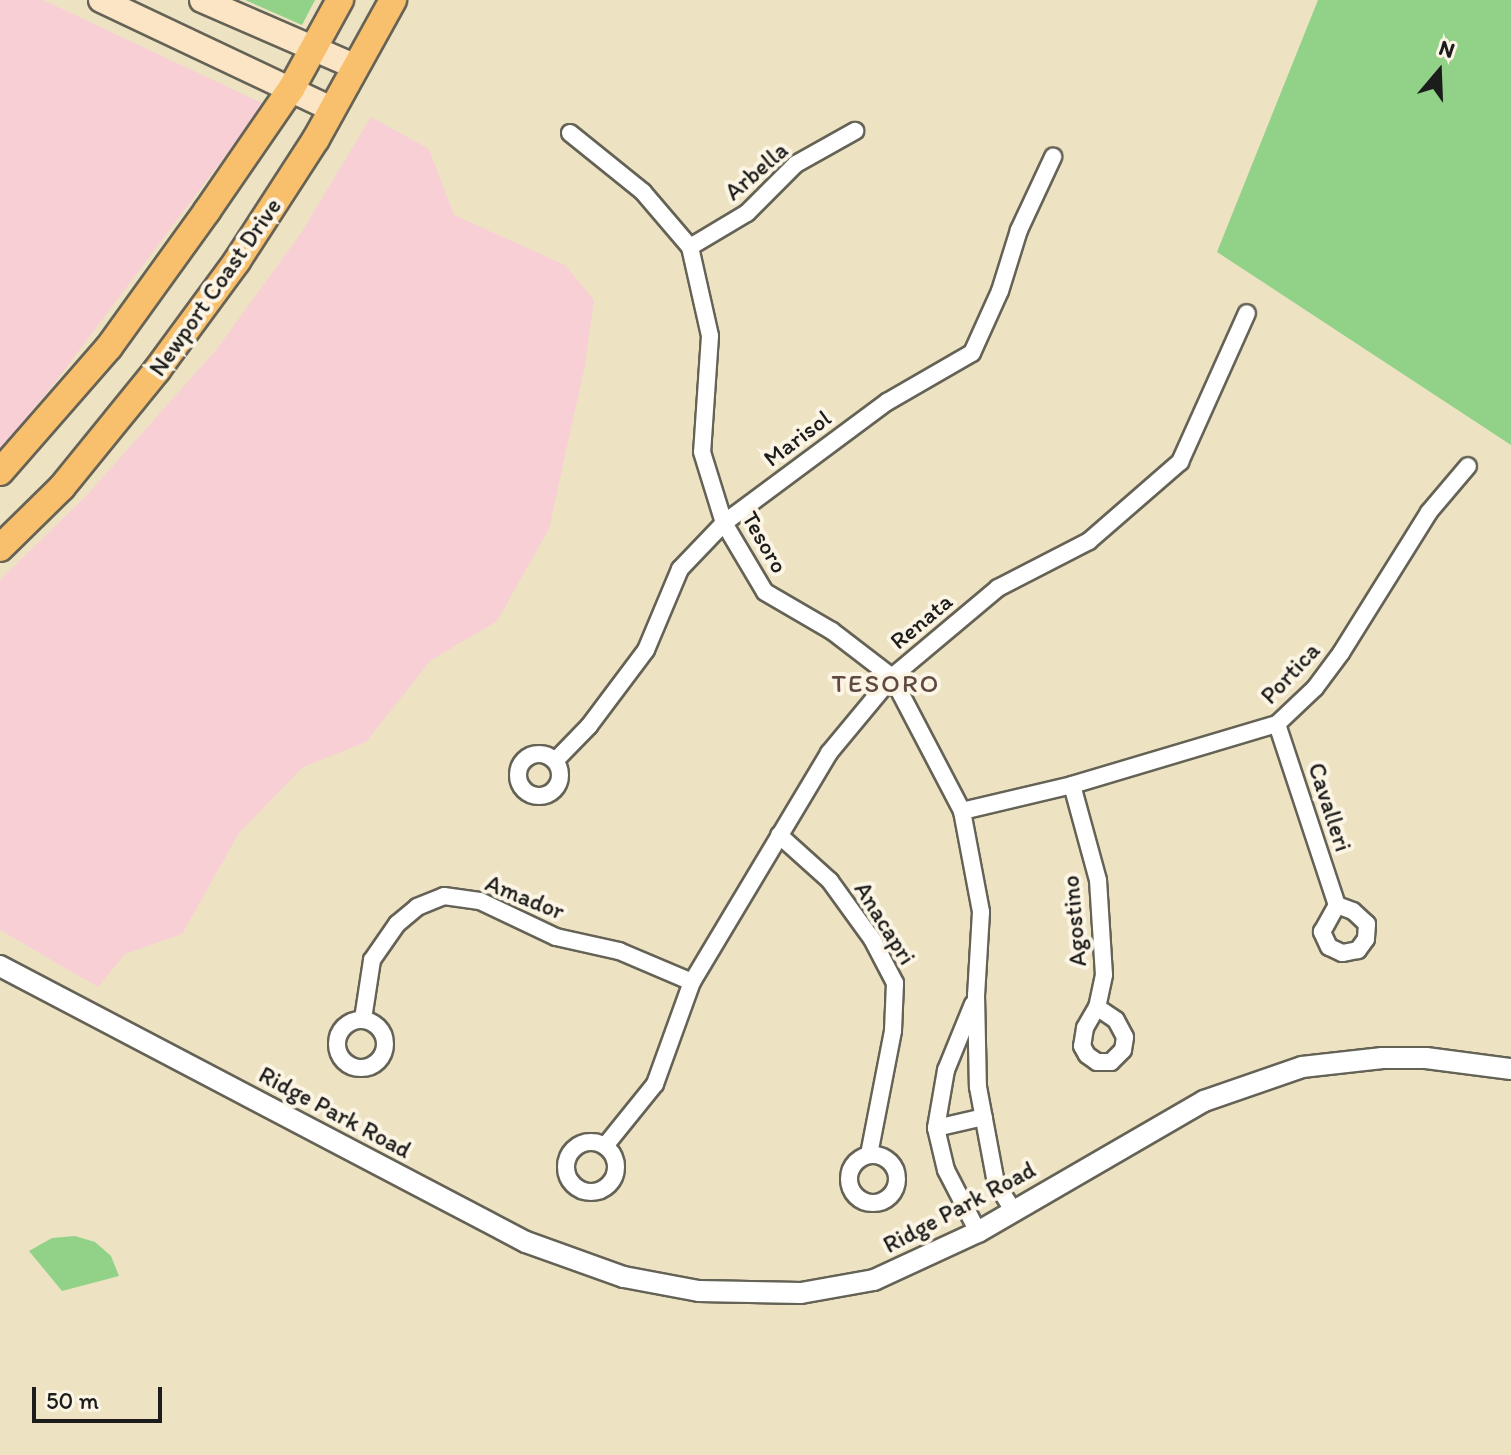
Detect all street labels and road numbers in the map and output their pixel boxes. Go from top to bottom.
street label: Arbella [719,136,793,206]
street label: Newport Coast Drive [143,192,287,382]
street label: Marisol [758,403,836,473]
street label: Tesoro [736,506,794,578]
street label: Renata [884,587,958,655]
street label: Portica [1254,636,1326,710]
street label: Cavalleri [1302,759,1358,855]
street label: Amador [481,868,569,926]
street label: Agostino [1056,874,1092,968]
street label: Anacapri [848,876,922,970]
street label: Ridge Park Road [254,1060,416,1164]
street label: Ridge Park Road [878,1155,1040,1259]

